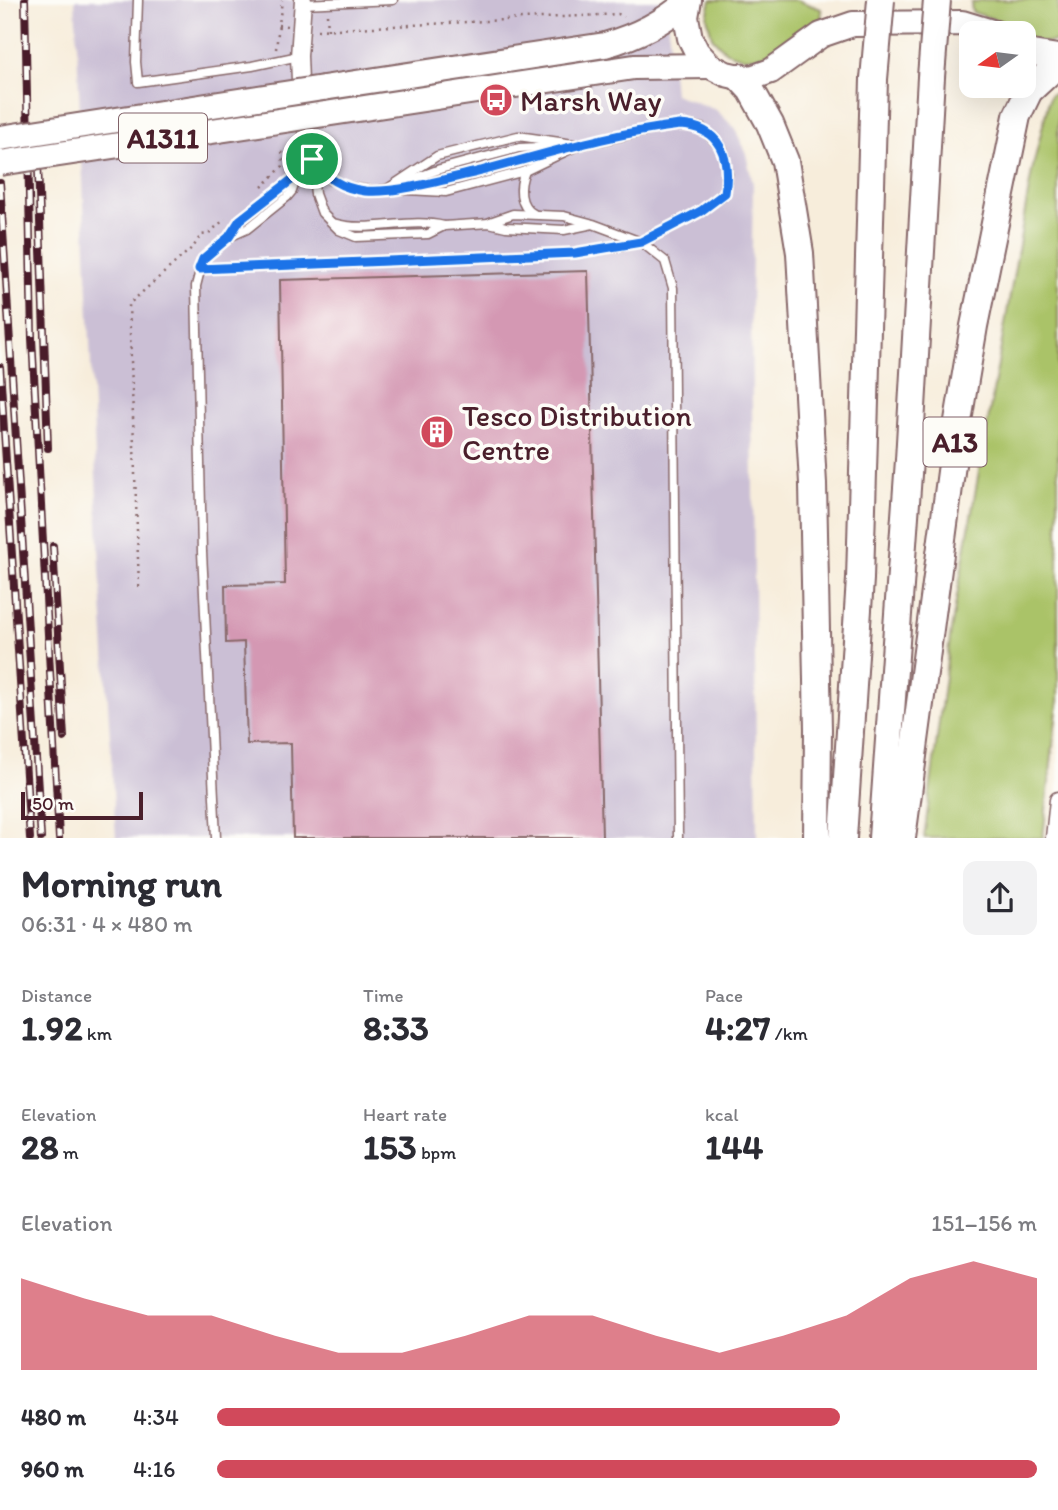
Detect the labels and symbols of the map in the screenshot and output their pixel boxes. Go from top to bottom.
north arrow [959,21,1036,98]
bus stop icon: Marsh Way [477,81,515,119]
place label: Marsh Way [520,82,662,119]
road number: A1311 [119,114,207,162]
pin [282,129,342,189]
place label: Tesco Distribution Centre [462,397,692,468]
building icon: Tesco Distribution Centre [418,413,456,451]
road number: A13 [923,418,986,466]
scale bar [21,789,144,821]

